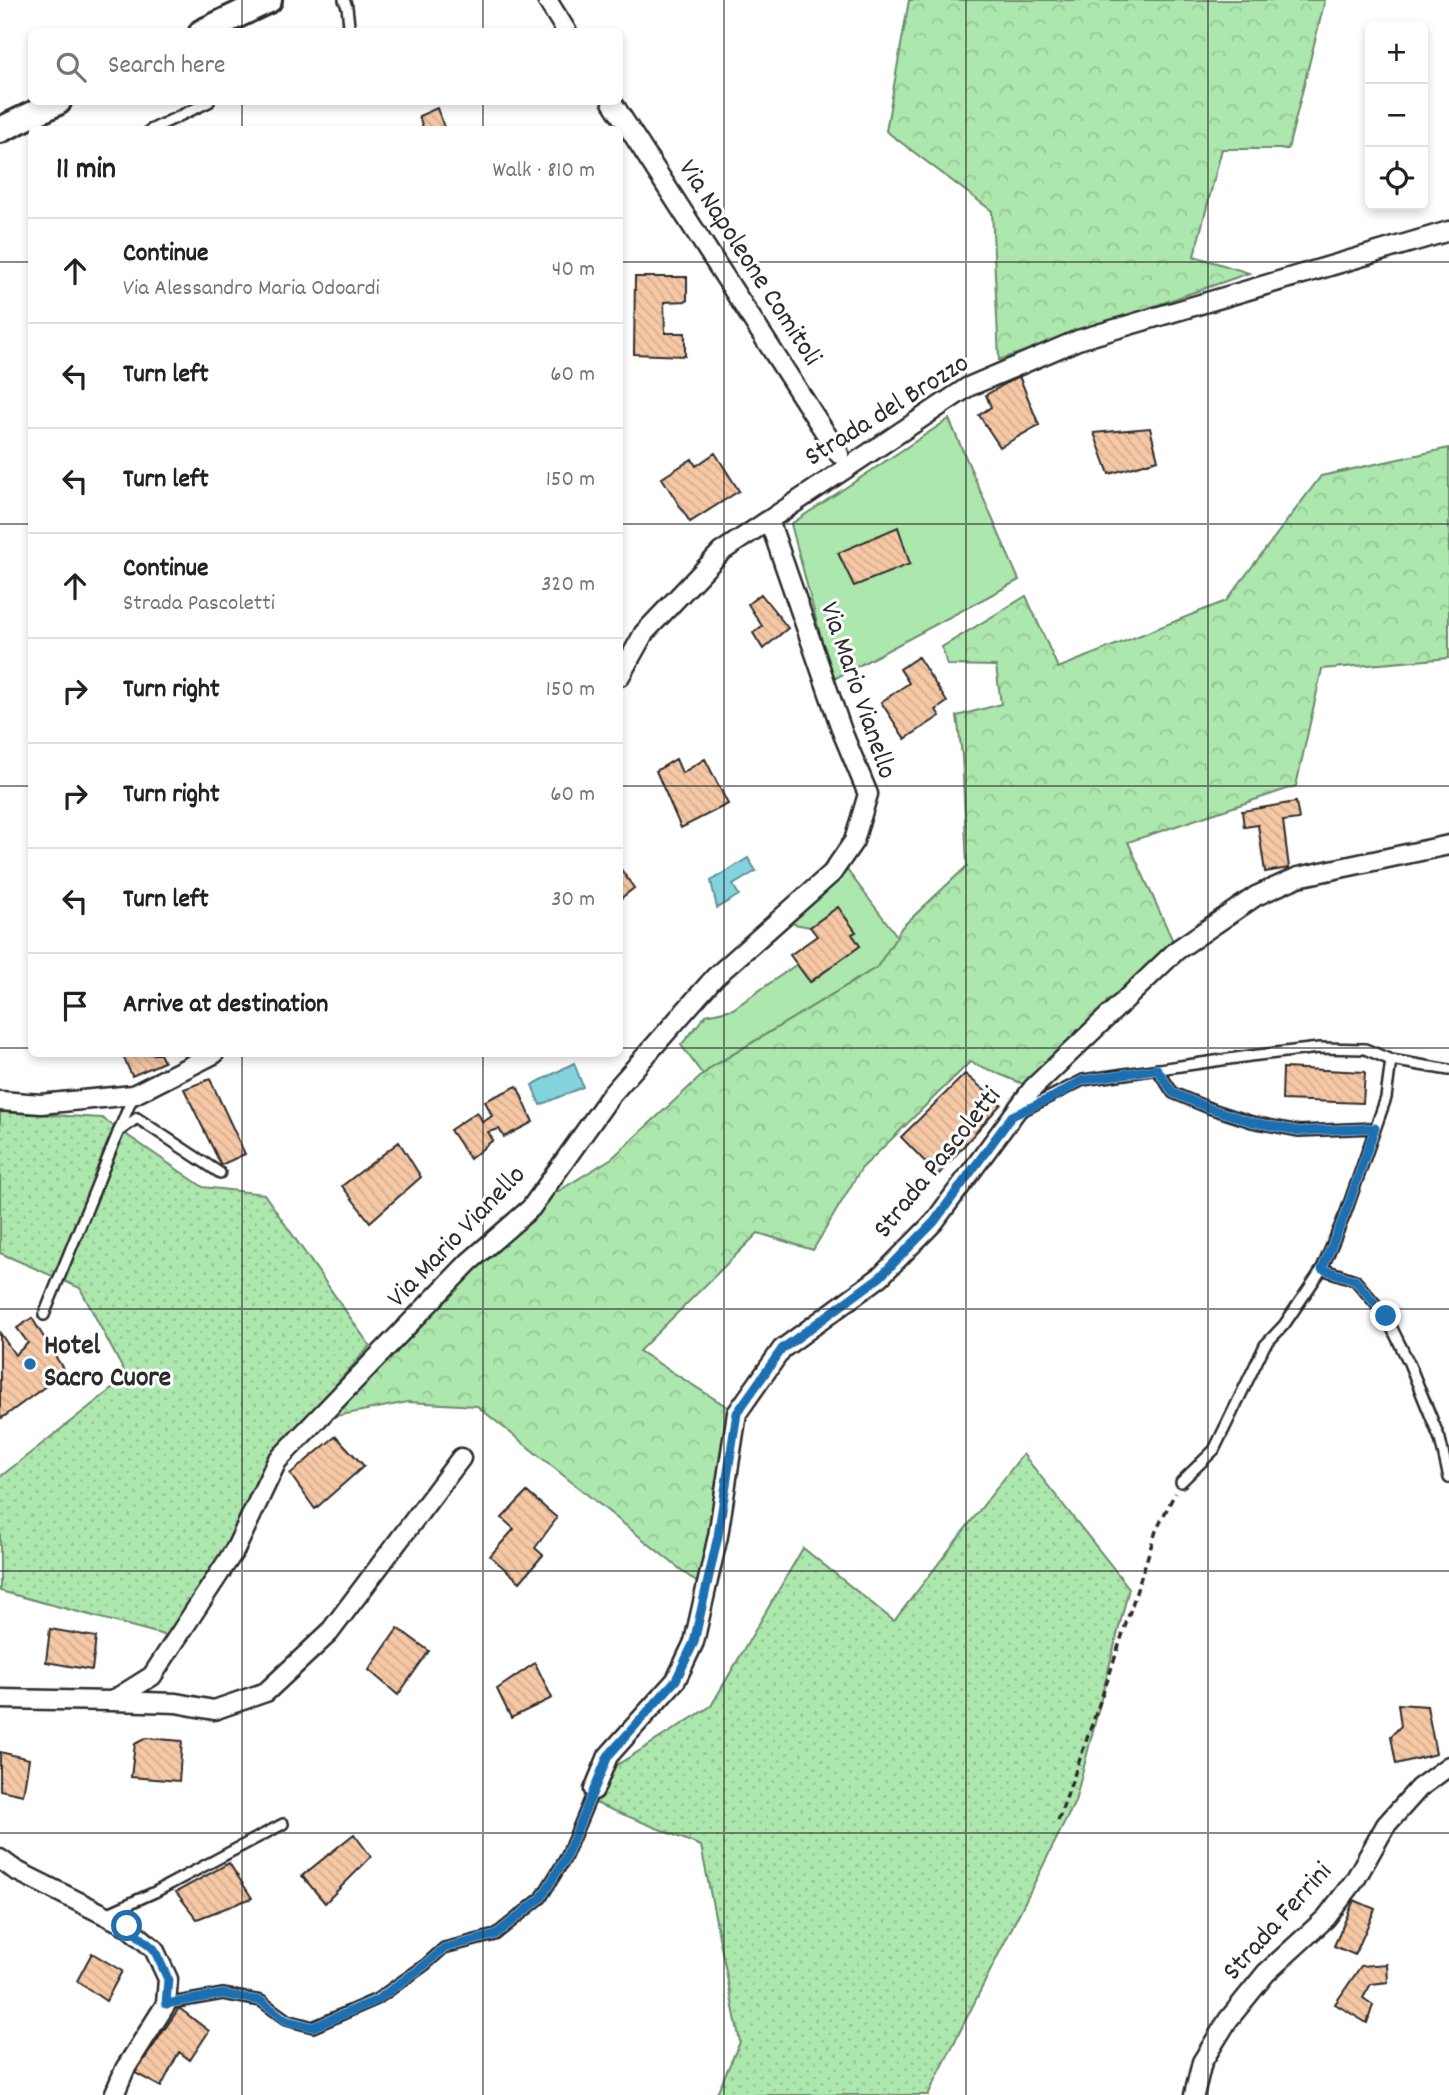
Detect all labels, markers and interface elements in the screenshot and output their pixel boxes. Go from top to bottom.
map controls [1365,21,1428,210]
button: + [1365,21,1428,84]
search box [28,28,623,105]
icon: search [52,48,90,86]
text: Search here [108,48,226,85]
button: − [1365,84,1428,147]
button: locate [1365,147,1428,210]
text: 11 min [56,150,116,193]
street label: Via Napoleone Comitoli [666,153,830,375]
text: Walk · 810 m [492,155,595,188]
text: Continue [123,236,208,273]
icon: ahead [56,252,94,290]
text: 40 m [552,254,595,287]
text: Via Alessandro Maria Odoardi [123,273,380,306]
street label: Strada del Brozzo [798,345,978,479]
icon: left [56,357,94,395]
text: Turn left [123,357,209,394]
text: 60 m [550,359,595,392]
icon: left [56,462,94,500]
text: Turn left [123,462,209,499]
text: 150 m [546,464,595,497]
text: Continue [123,551,208,588]
icon: ahead [56,567,94,605]
text: 320 m [541,569,595,602]
text: Strada Pascoletti [123,588,275,621]
street label: Via Mario Vianello [807,597,905,785]
icon: right [56,672,94,710]
text: Turn right [123,672,220,709]
text: 150 m [546,674,595,707]
icon: right [56,777,94,815]
text: Turn right [123,777,220,814]
text: 60 m [550,779,595,812]
icon: left [56,882,94,920]
text: Turn left [123,882,209,919]
text: 30 m [551,884,595,917]
icon: arrive [56,987,94,1025]
text: Arrive at destination [123,987,328,1024]
street label: Strada Pascoletti [865,1080,1013,1248]
street label: Via Mario Vianello [379,1158,537,1318]
route end [1370,1300,1401,1331]
place label: Hotel Sacro Cuore [44,1328,171,1400]
marker: Hotel Sacro Cuore [22,1356,38,1372]
street label: Strada Ferrini [1215,1855,1343,1991]
route start [111,1910,142,1941]

